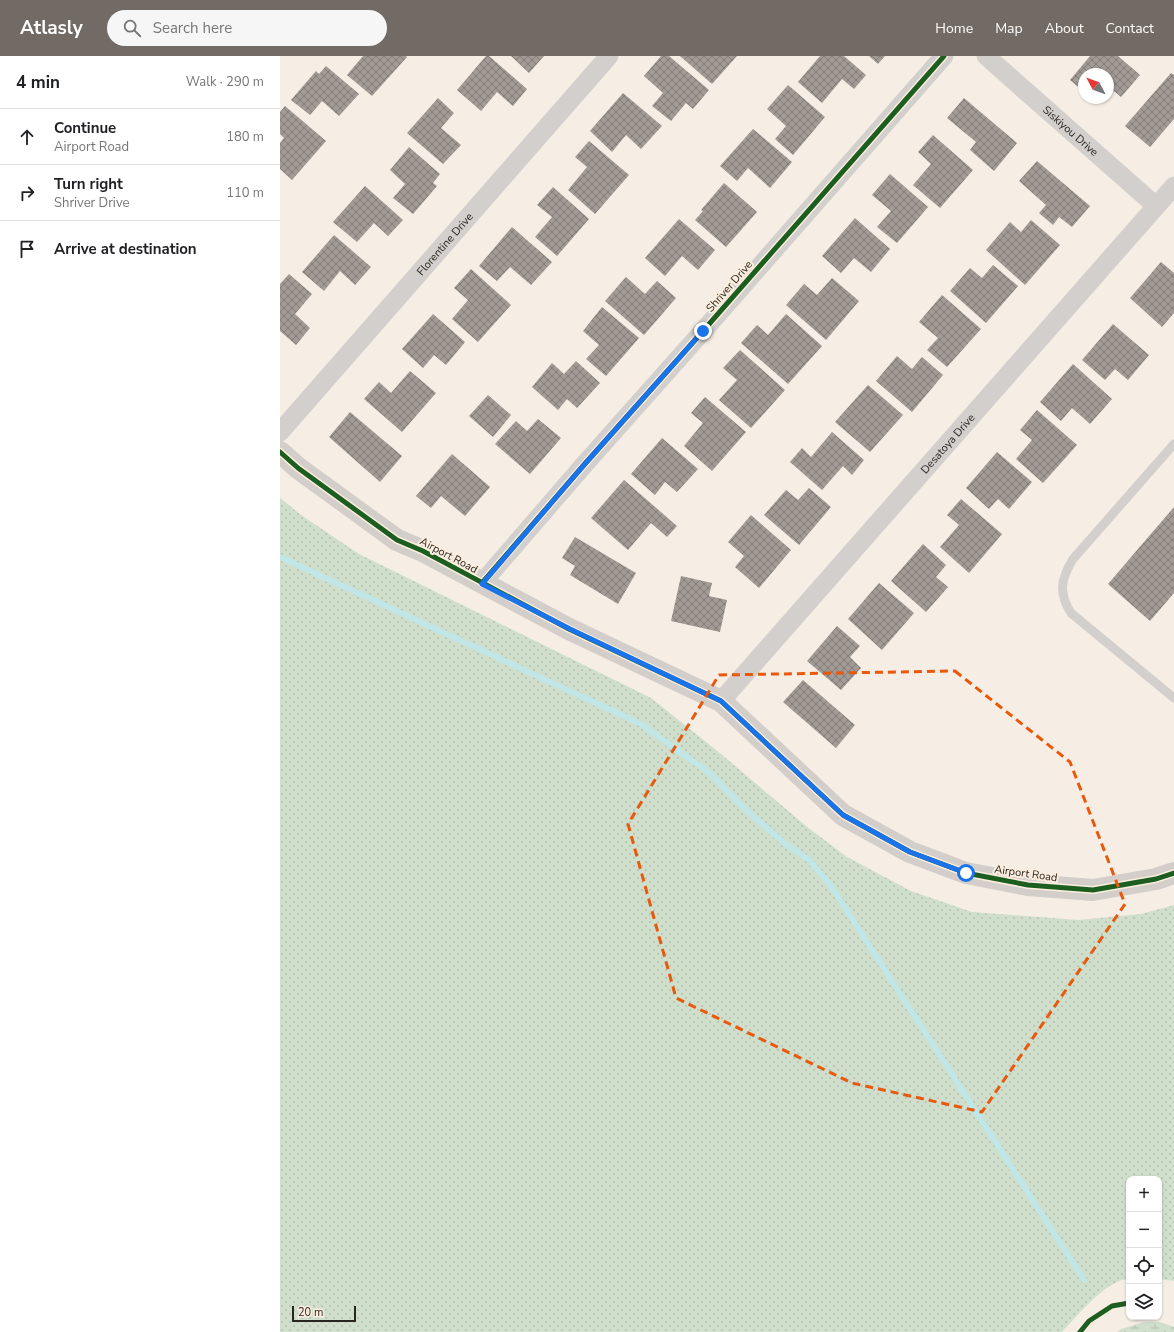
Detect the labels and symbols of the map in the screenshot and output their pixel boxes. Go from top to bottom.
north arrow [1078,68,1114,104]
street label: Siskiyou Drive [1039,103,1102,160]
street label: Florentine Drive [413,209,477,279]
street label: Shriver Drive [703,257,756,315]
route end [694,322,712,340]
street label: Desatoya Drive [917,410,979,477]
street label: Airport Road [417,534,480,577]
street label: Airport Road [993,862,1058,885]
route start [957,864,975,882]
scale bar [292,1304,356,1323]

